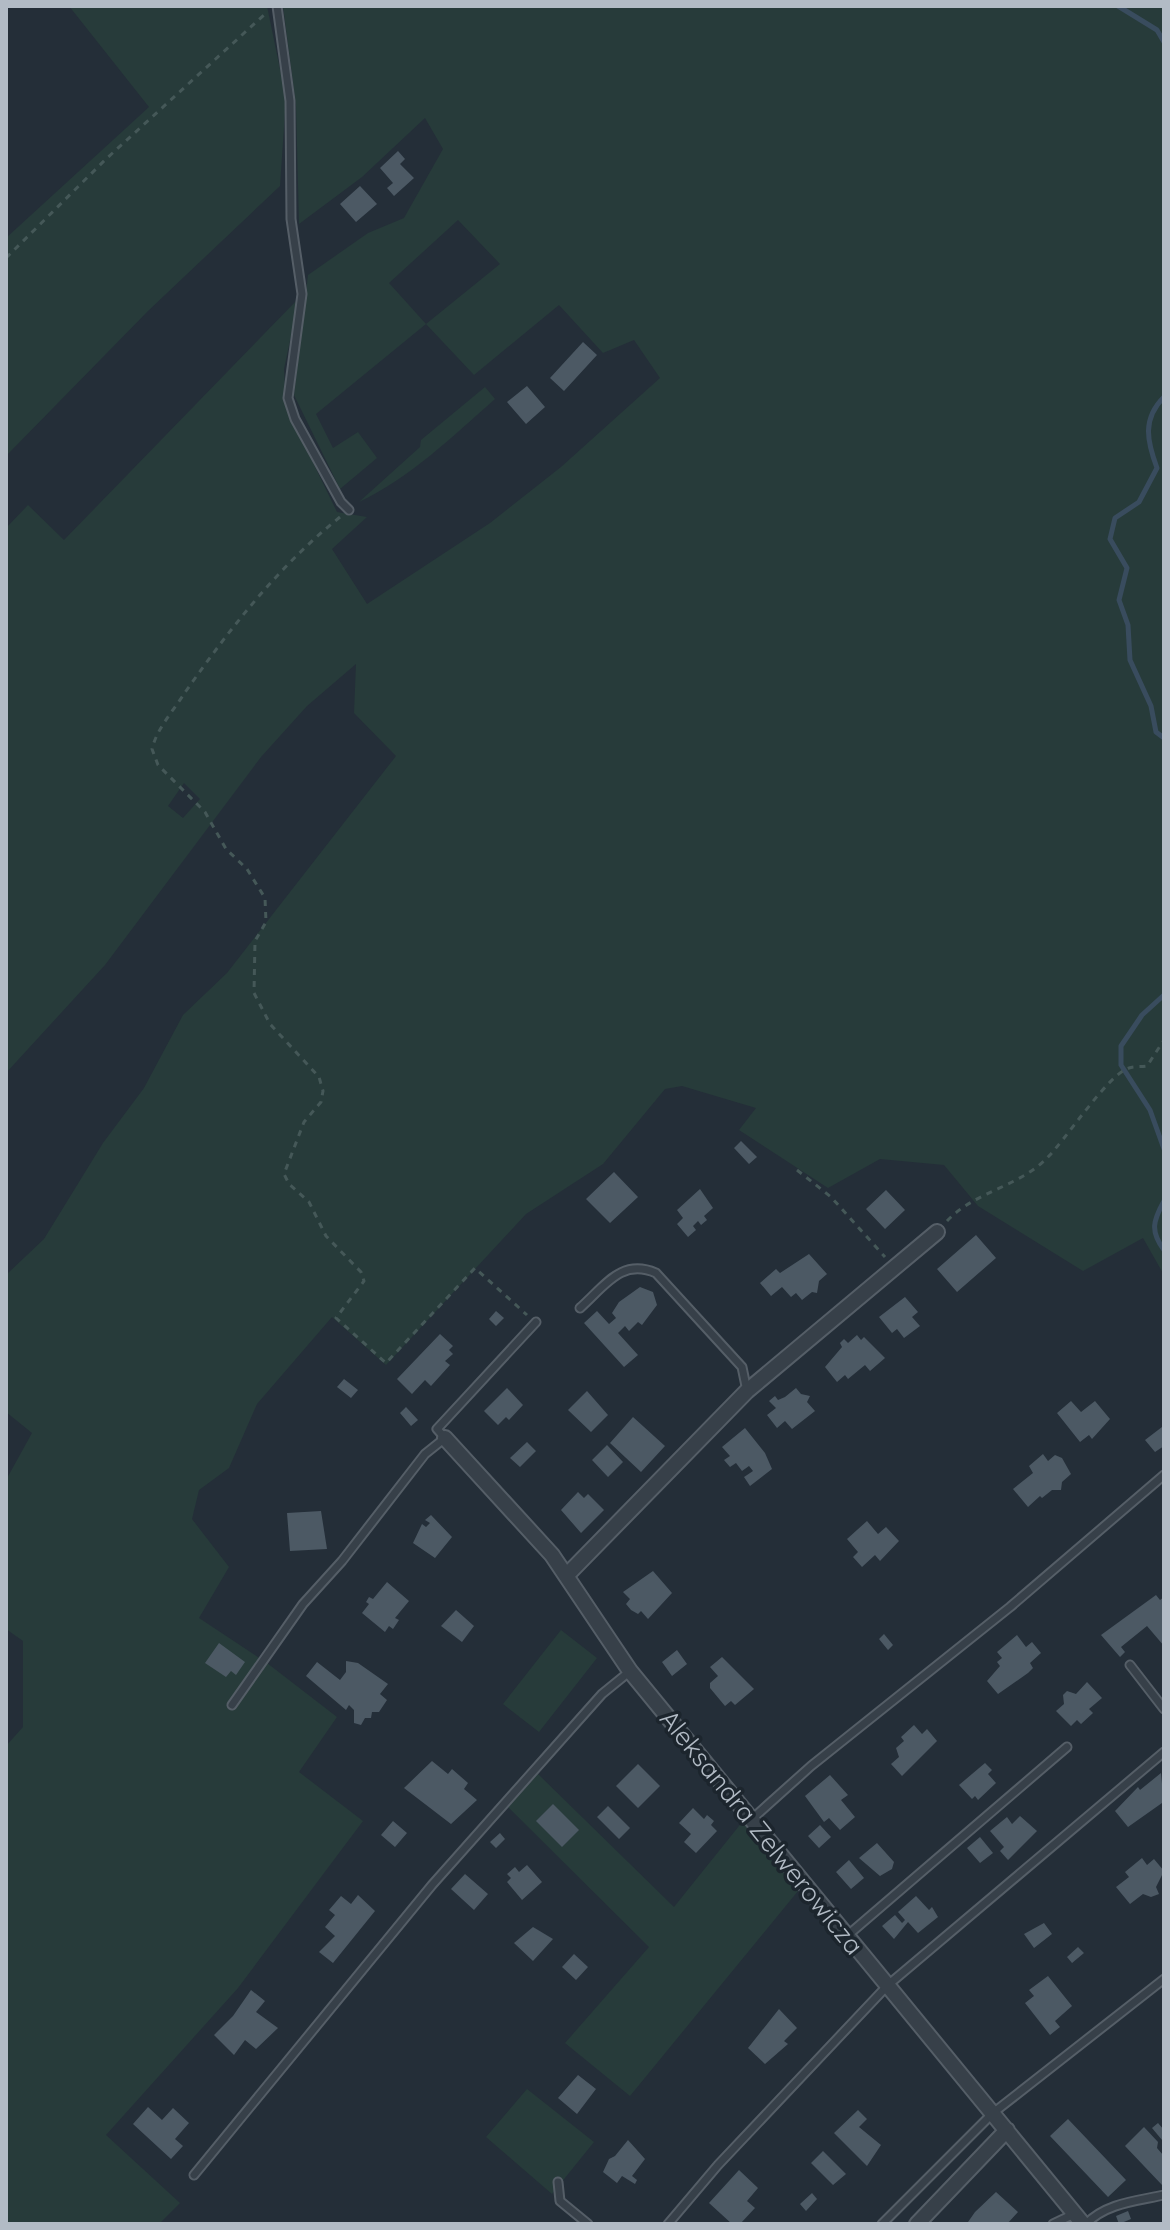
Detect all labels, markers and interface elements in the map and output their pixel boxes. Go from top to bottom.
street label: Aleksandra Zelwerowicza [653,1703,871,1961]

